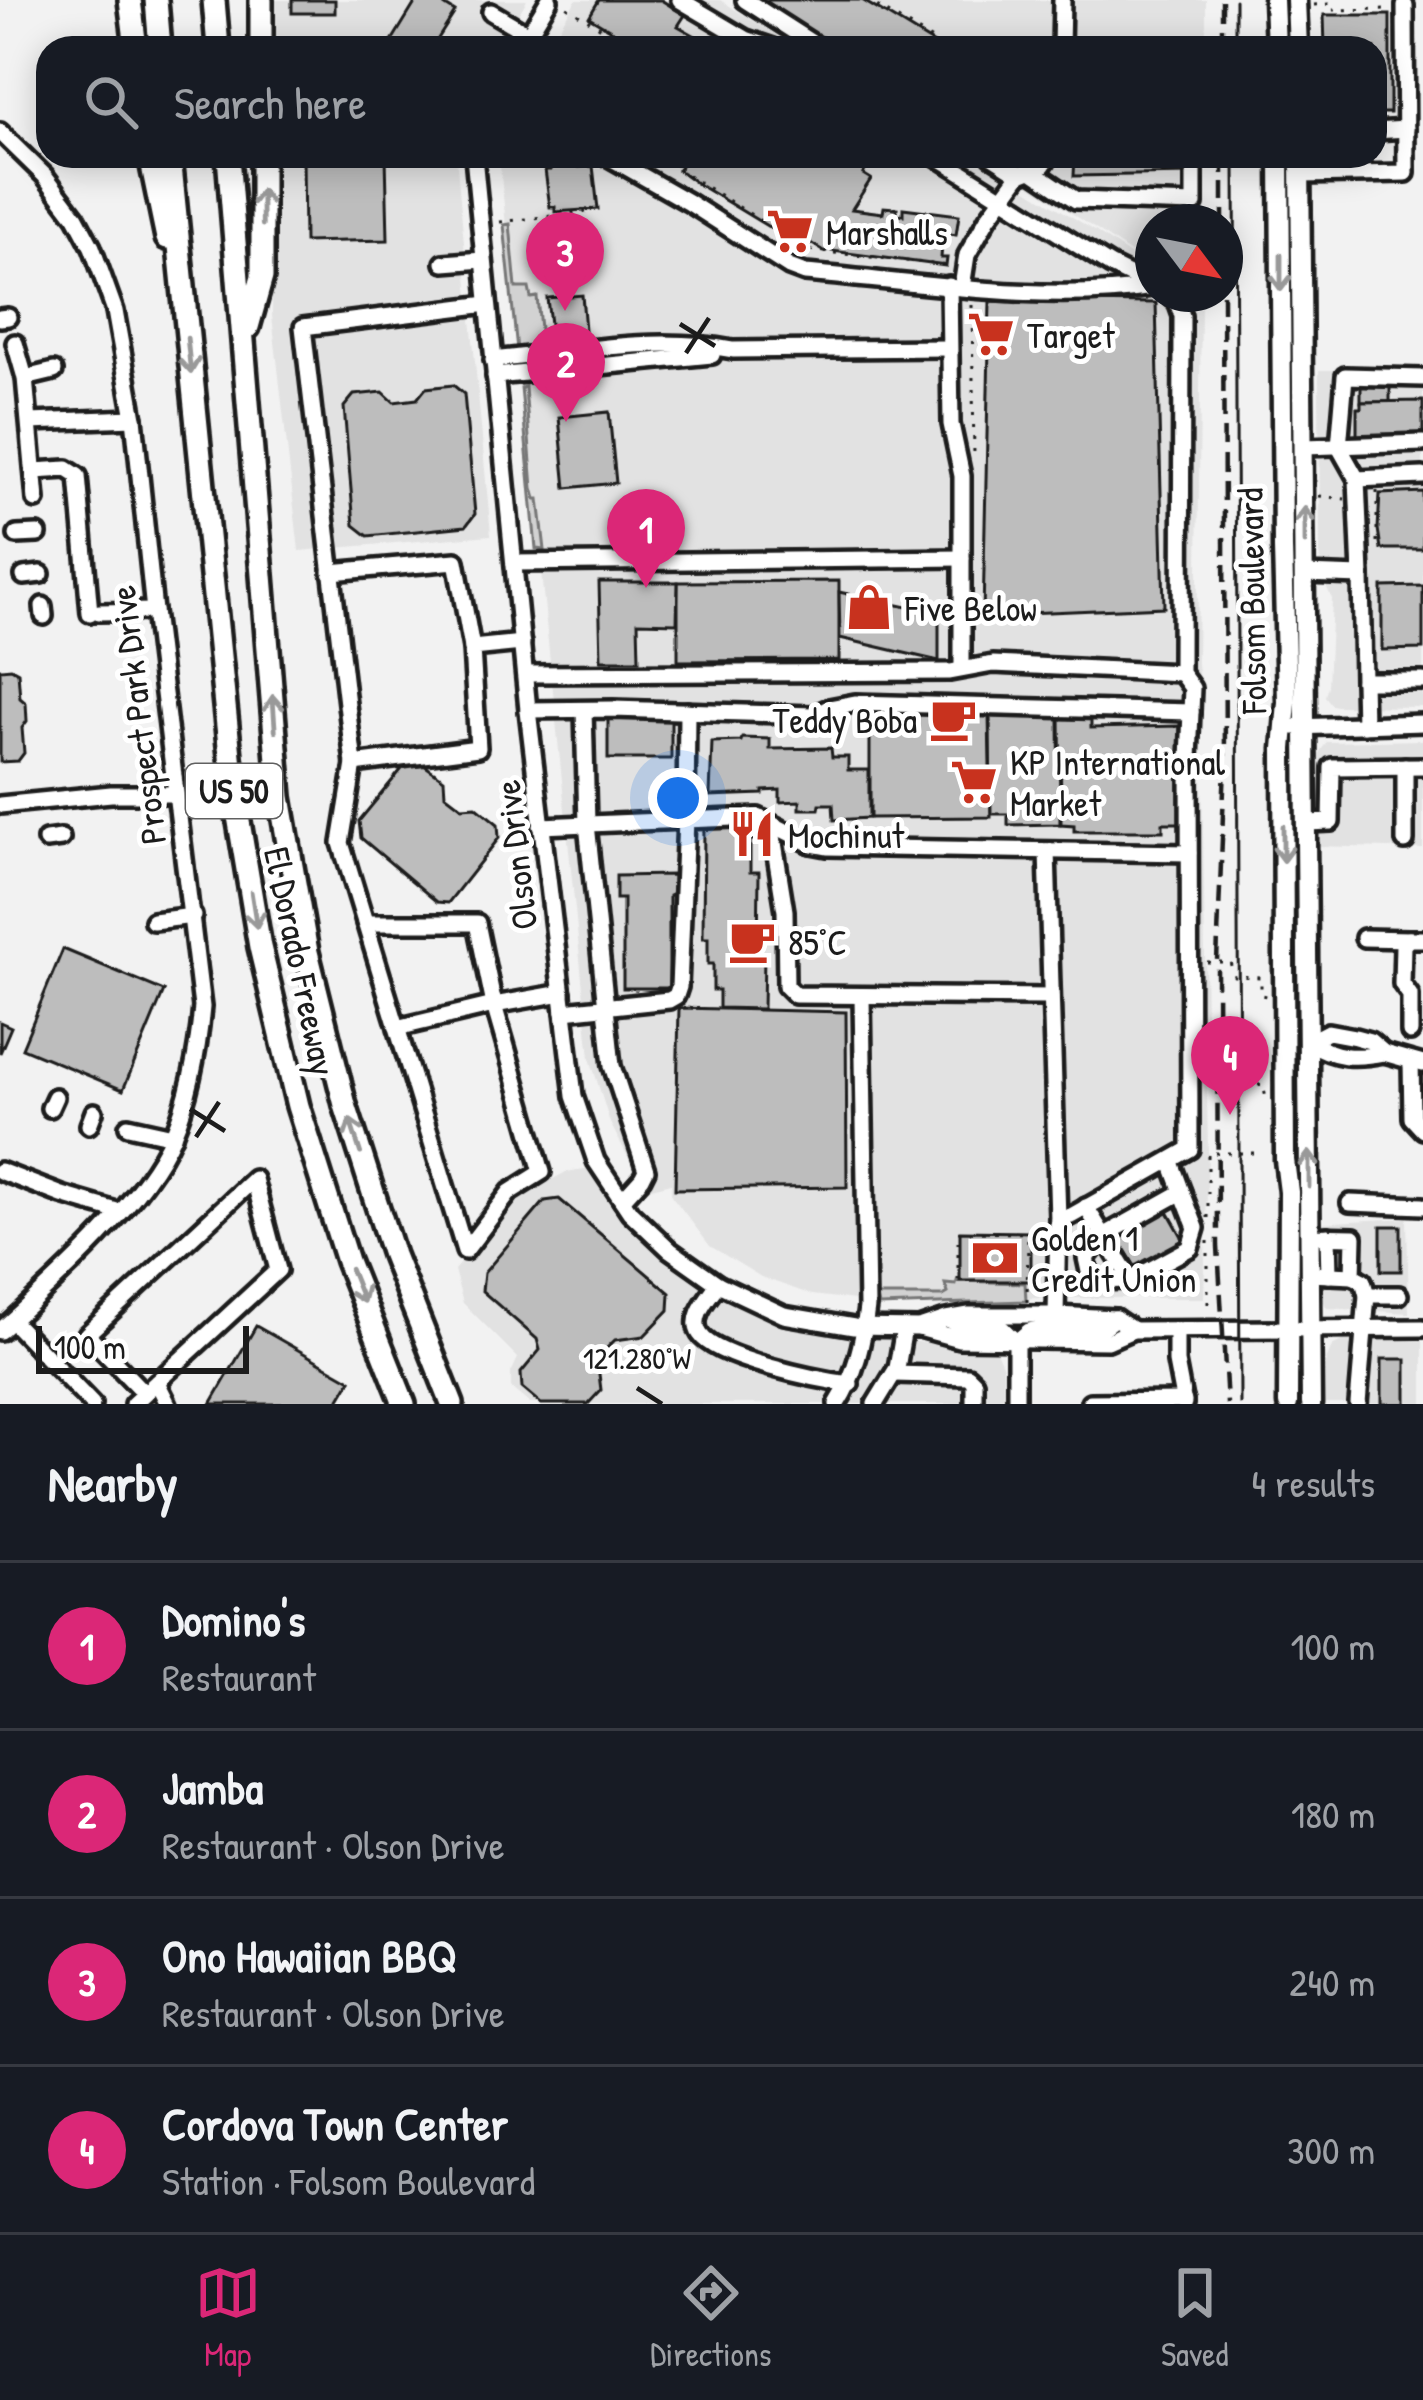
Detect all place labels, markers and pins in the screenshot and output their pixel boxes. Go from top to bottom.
supermarket icon: Marshalls [765,206,815,256]
place label: Marshalls [826,207,948,256]
pin: 3 [526,212,604,311]
supermarket icon: Target [966,309,1016,359]
place label: Target [1027,310,1115,359]
pin: 2 [527,323,605,422]
pin: 1 [607,489,685,588]
shop icon: Five Below [844,582,894,632]
place label: Five Below [904,583,1037,632]
cafe icon: Teddy Boba [928,694,978,744]
place label: Teddy Boba [773,695,917,744]
place label: KP International Market [1010,737,1225,827]
supermarket icon: KP International Market [949,757,999,807]
restaurant icon: Mochinut [727,809,777,859]
place label: Mochinut [788,810,905,859]
cafe icon: 85°C [727,916,777,966]
place label: 85°C [788,917,847,966]
pin: 4 [1191,1016,1269,1115]
place label: Golden 1 Credit Union [1031,1213,1197,1303]
bank icon: Golden 1 Credit Union [970,1233,1020,1283]

